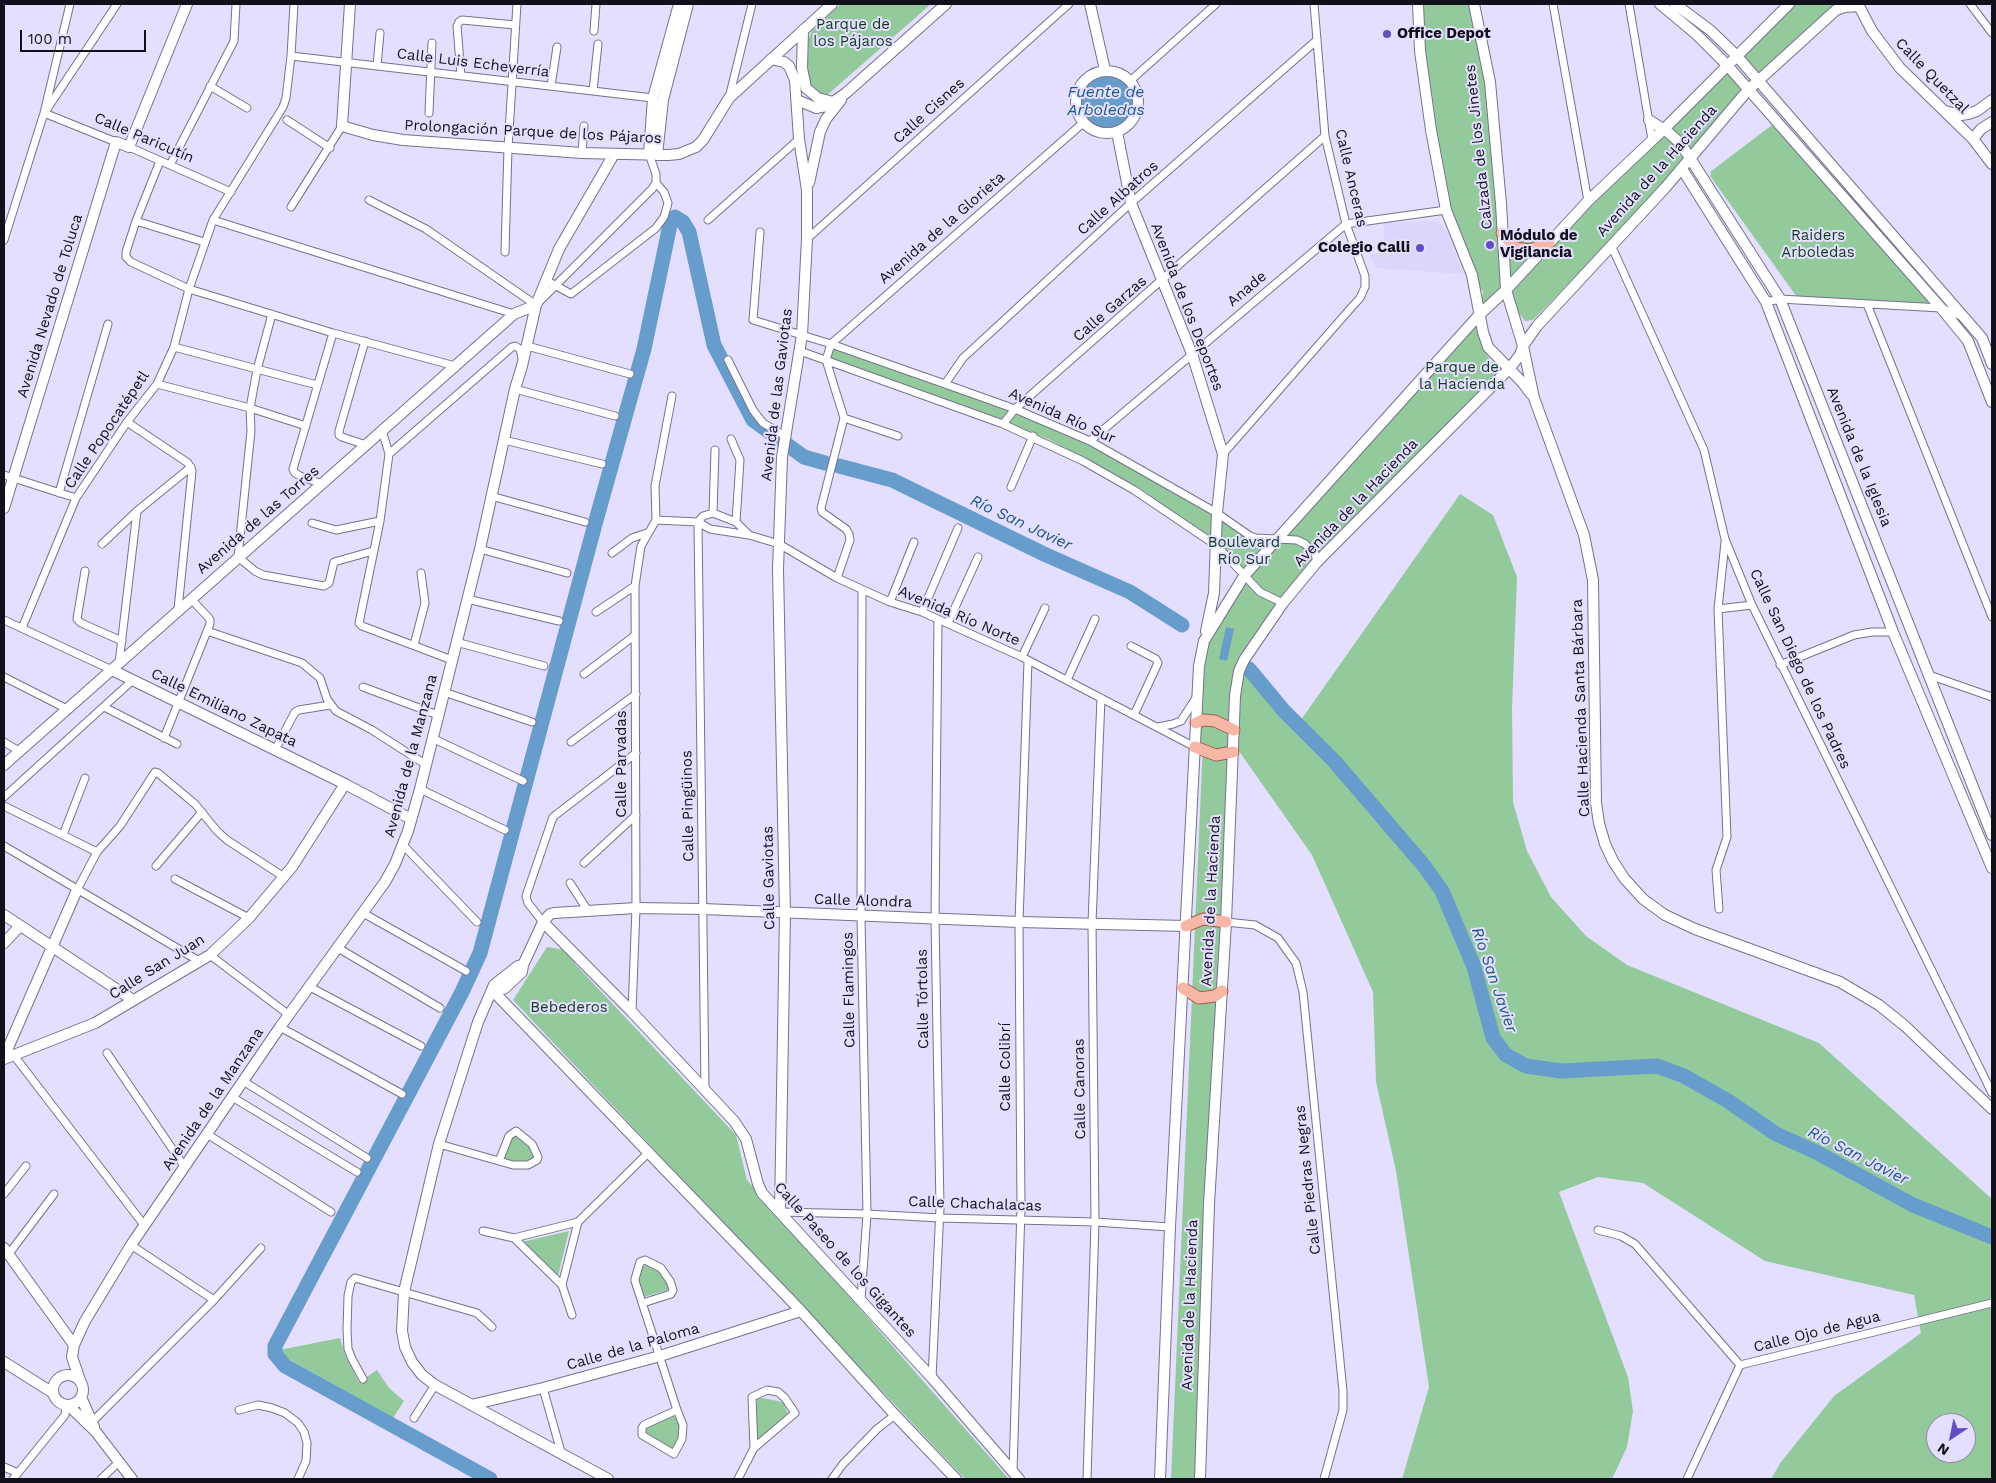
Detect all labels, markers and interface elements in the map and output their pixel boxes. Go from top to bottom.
park label: Parque de los Pájaros [813,16,893,51]
scale bar [22,20,149,52]
place label: Office Depot [1397,25,1491,43]
marker: Office Depot [1381,28,1393,40]
text: 100 m [28,30,72,48]
street label: Calle Quetzal [1891,34,1973,118]
street label: Calle Luis Echeverría [396,45,550,81]
street label: Calzada de los Jinetes [1461,64,1497,230]
street label: Calle Cisnes [890,74,968,148]
water label: Fuente de Arboledas [1067,82,1145,120]
street label: Avenida de la Hacienda [1593,101,1721,241]
street label: Calle Paricutín [91,109,197,167]
street label: Prolongación Parque de los Pájaros [404,116,662,148]
street label: Calle Anceras [1331,127,1371,229]
street label: Calle Albatros [1074,157,1162,239]
street label: Avenida de la Glorieta [875,168,1009,288]
street label: Avenida Nevado de Toluca [13,212,87,400]
street label: Avenida de los Deportes [1147,221,1227,393]
place label: Módulo de Vigilancia [1500,227,1578,262]
park label: Raiders Arboledas [1781,227,1855,262]
place label: Colegio Calli [1318,239,1410,257]
marker: Módulo de Vigilancia [1484,239,1496,251]
marker: Colegio Calli [1414,242,1426,254]
street label: Anade [1224,267,1270,311]
street label: Calle Garzas [1070,272,1150,346]
street label: Avenida de las Gaviotas [757,308,797,482]
park label: Parque de la Hacienda [1419,359,1505,394]
street label: Calle Popocatépetl [61,368,153,492]
street label: Avenida Río Sur [1006,384,1118,448]
street label: Avenida de la Iglesia [1823,384,1895,530]
street label: Avenida de la Hacienda [1290,435,1422,571]
street label: Avenida de las Torres [193,462,323,578]
water label: Río San Javier [967,491,1075,555]
park label: Boulevard Río Sur [1208,534,1280,569]
street label: Calle San Diego de los Padres [1746,566,1854,772]
street label: Avenida Río Norte [895,582,1023,650]
street label: Calle Hacienda Santa Bárbara [1568,599,1594,817]
street label: Calle Emiliano Zapata [148,665,300,751]
street label: Avenida de la Manzana [381,672,441,840]
street label: Calle Parvadas [613,710,631,818]
street label: Calle Pingüinos [678,750,698,862]
street label: Avenida de la Hacienda [1198,815,1224,987]
street label: Calle Gaviotas [759,826,779,930]
street label: Calle Alondra [814,890,912,912]
water label: Río San Javier [1467,925,1521,1035]
street label: Calle San Juan [106,930,208,1004]
street label: Calle Flamingos [839,932,859,1048]
street label: Calle Tórtolas [913,949,933,1049]
park label: Bebederos [530,999,608,1017]
street label: Calle Colibrí [997,1022,1015,1112]
street label: Avenida de la Manzana [158,1024,268,1174]
street label: Calle Canoras [1070,1038,1090,1140]
street label: Calle Piedras Negras [1291,1104,1325,1256]
water label: Río San Javier [1805,1122,1911,1190]
street label: Calle Paseo de los Gigantes [770,1178,920,1342]
street label: Calle Chachalacas [908,1193,1042,1215]
street label: Avenida de la Hacienda [1178,1219,1202,1391]
street label: Calle Ojo de Agua [1752,1308,1882,1356]
street label: Calle de la Paloma [565,1319,701,1375]
north arrow [1926,1413,1976,1463]
text: N [1934,1440,1952,1459]

